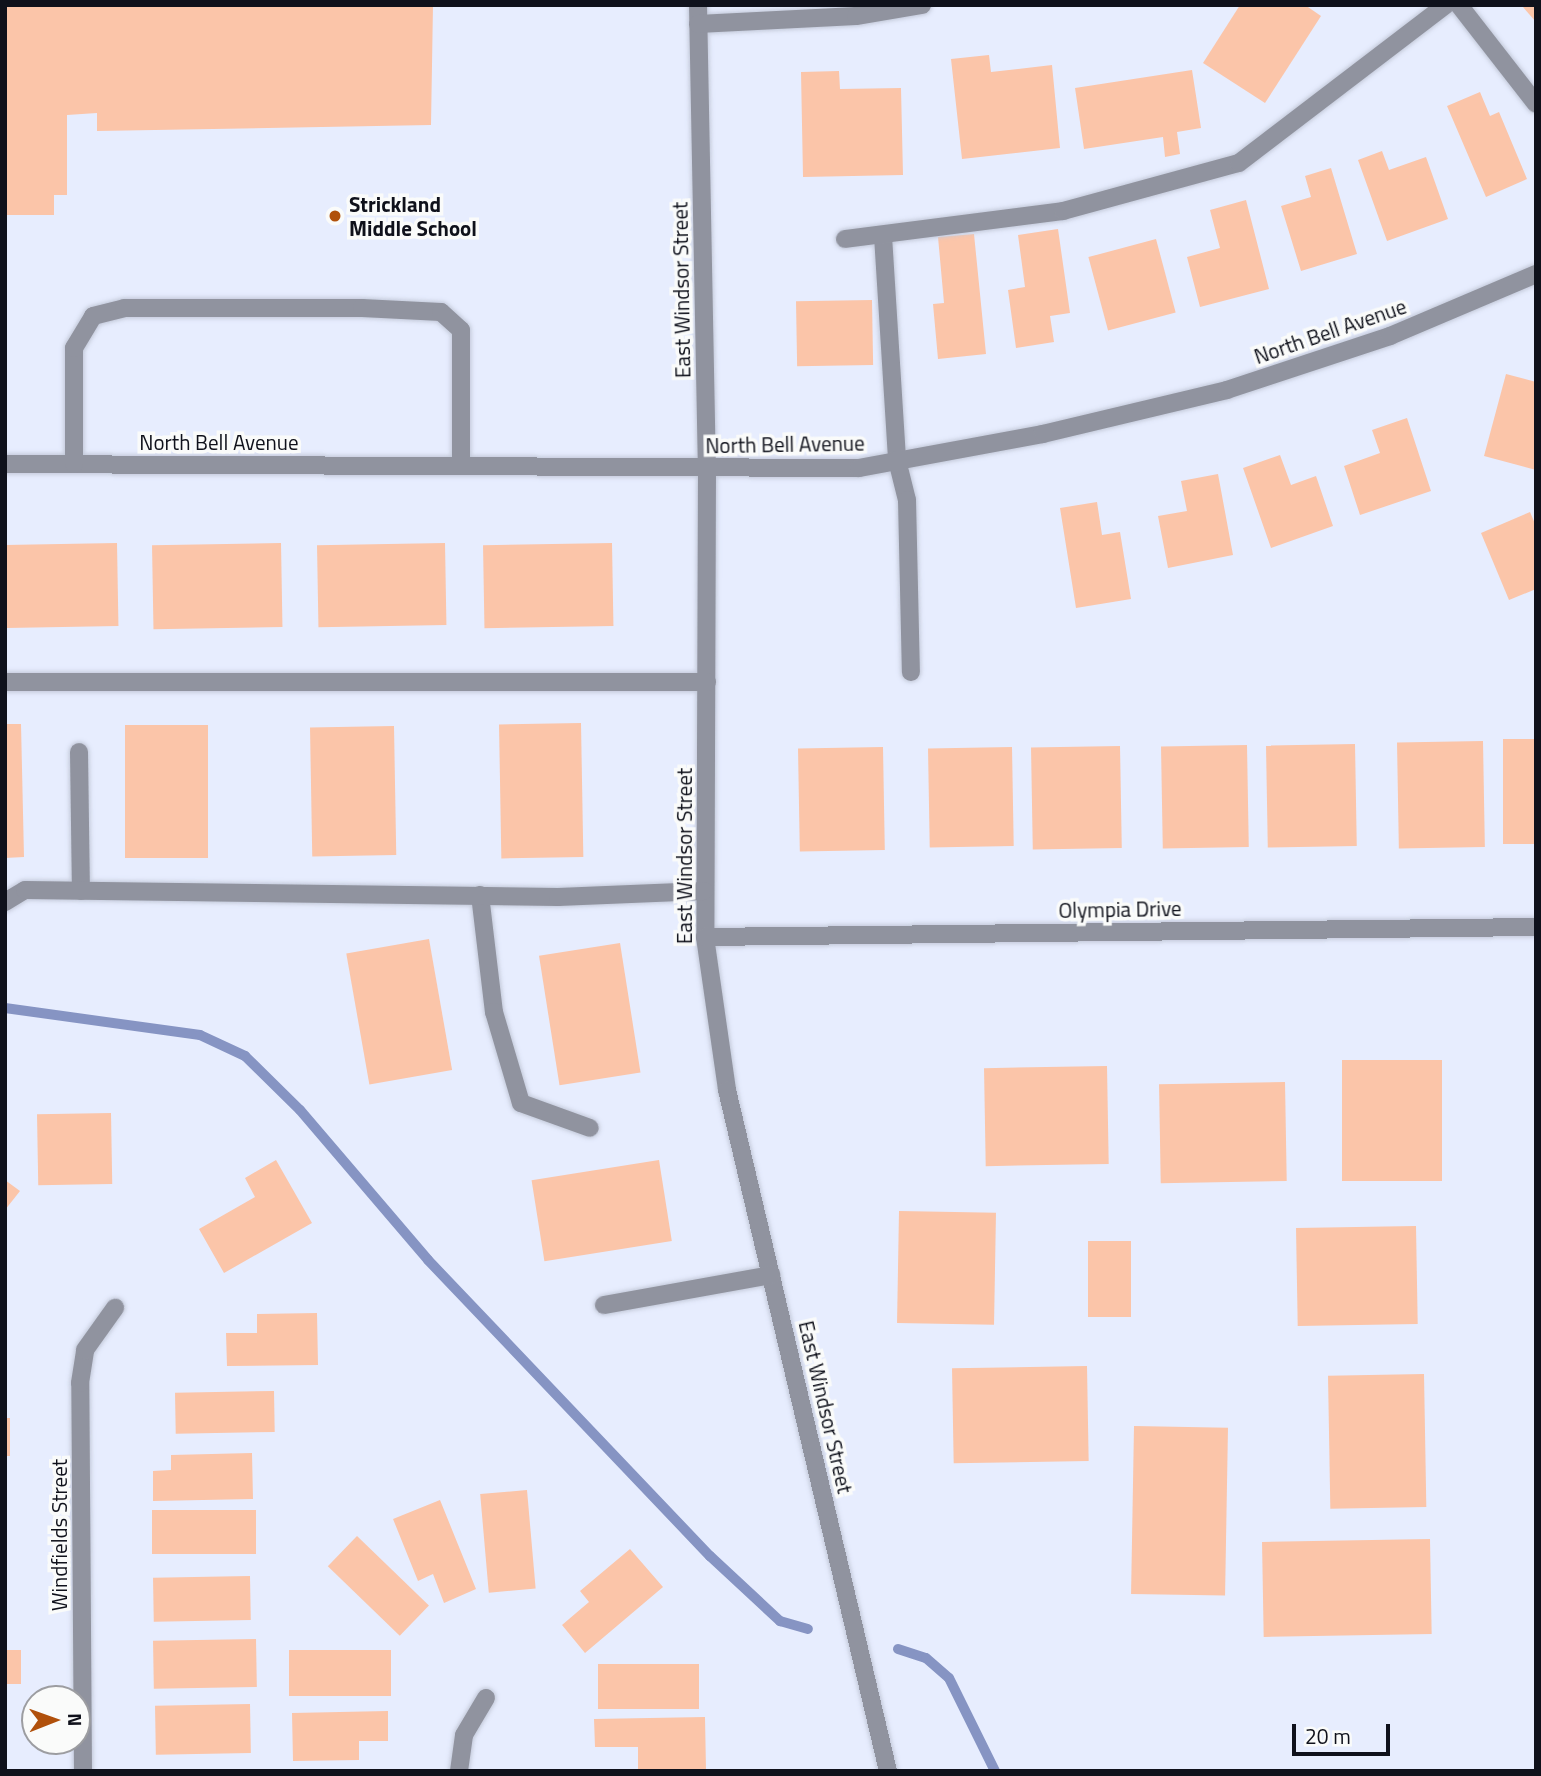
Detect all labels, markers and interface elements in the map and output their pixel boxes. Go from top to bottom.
place label: Strickland Middle School [349,191,477,241]
street label: East Windsor Street [667,202,695,378]
marker: Strickland Middle School [327,208,343,224]
street label: North Bell Avenue [1251,293,1409,369]
street label: North Bell Avenue [139,429,299,455]
street label: North Bell Avenue [705,430,865,458]
street label: East Windsor Street [671,768,697,944]
street label: Olympia Drive [1058,895,1182,923]
street label: East Windsor Street [794,1318,858,1496]
street label: Windfields Street [46,1459,72,1611]
north arrow [21,1685,91,1755]
scale bar [1296,1710,1394,1754]
text: N [61,1713,90,1726]
text: 20 m [1305,1720,1351,1752]

